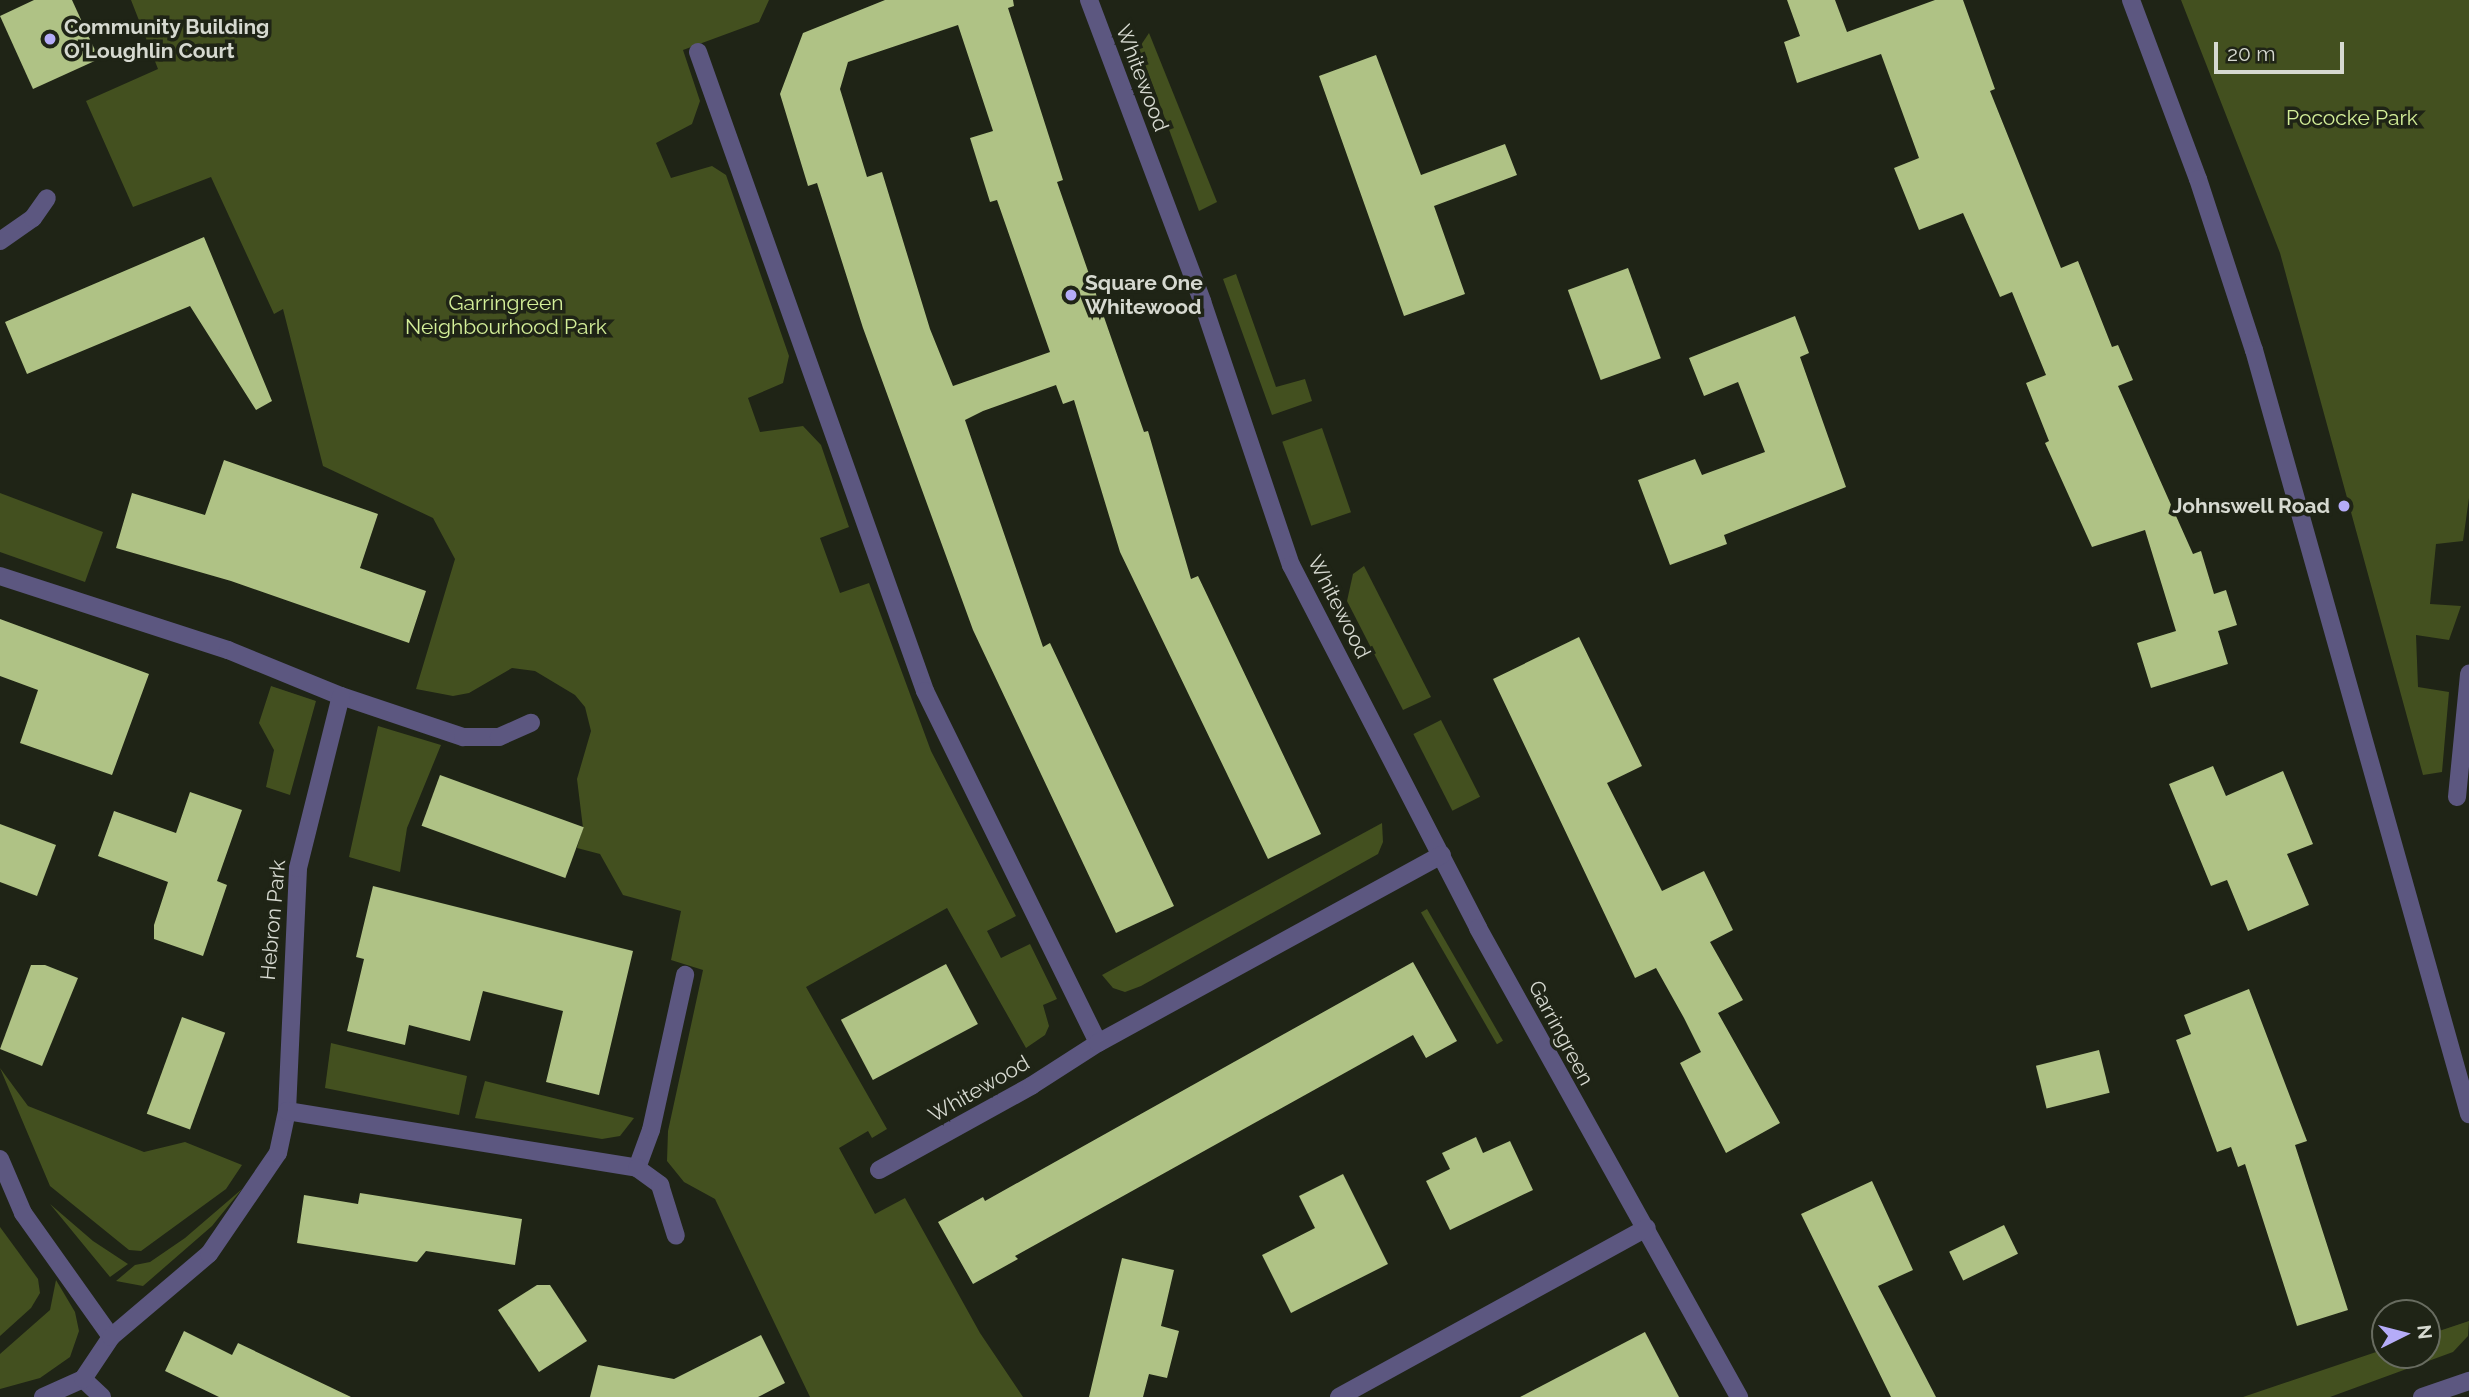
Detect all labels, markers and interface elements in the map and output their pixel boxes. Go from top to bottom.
place label: Community Building O'Loughlin Court [64,14,270,64]
street label: Whitewood [1110,21,1174,135]
scale bar [2217,28,2346,72]
marker: Community Building O'Loughlin Court [42,31,58,47]
text: 20 m [2227,41,2275,66]
park label: Pococke Park [2286,105,2418,131]
place label: Square One Whitewood [1085,270,1203,320]
marker: Square One Whitewood [1063,287,1079,303]
park label: Garringreen Neighbourhood Park [405,290,607,340]
place label: Johnswell Road [2172,493,2330,519]
marker: Johnswell Road [2336,498,2352,514]
street label: Whitewood [1302,551,1376,663]
street label: Hebron Park [255,859,291,981]
street label: Garringreen [1523,976,1599,1090]
street label: Whitewood [924,1050,1034,1128]
north arrow [2371,1299,2441,1369]
text: N [2413,1324,2437,1340]

